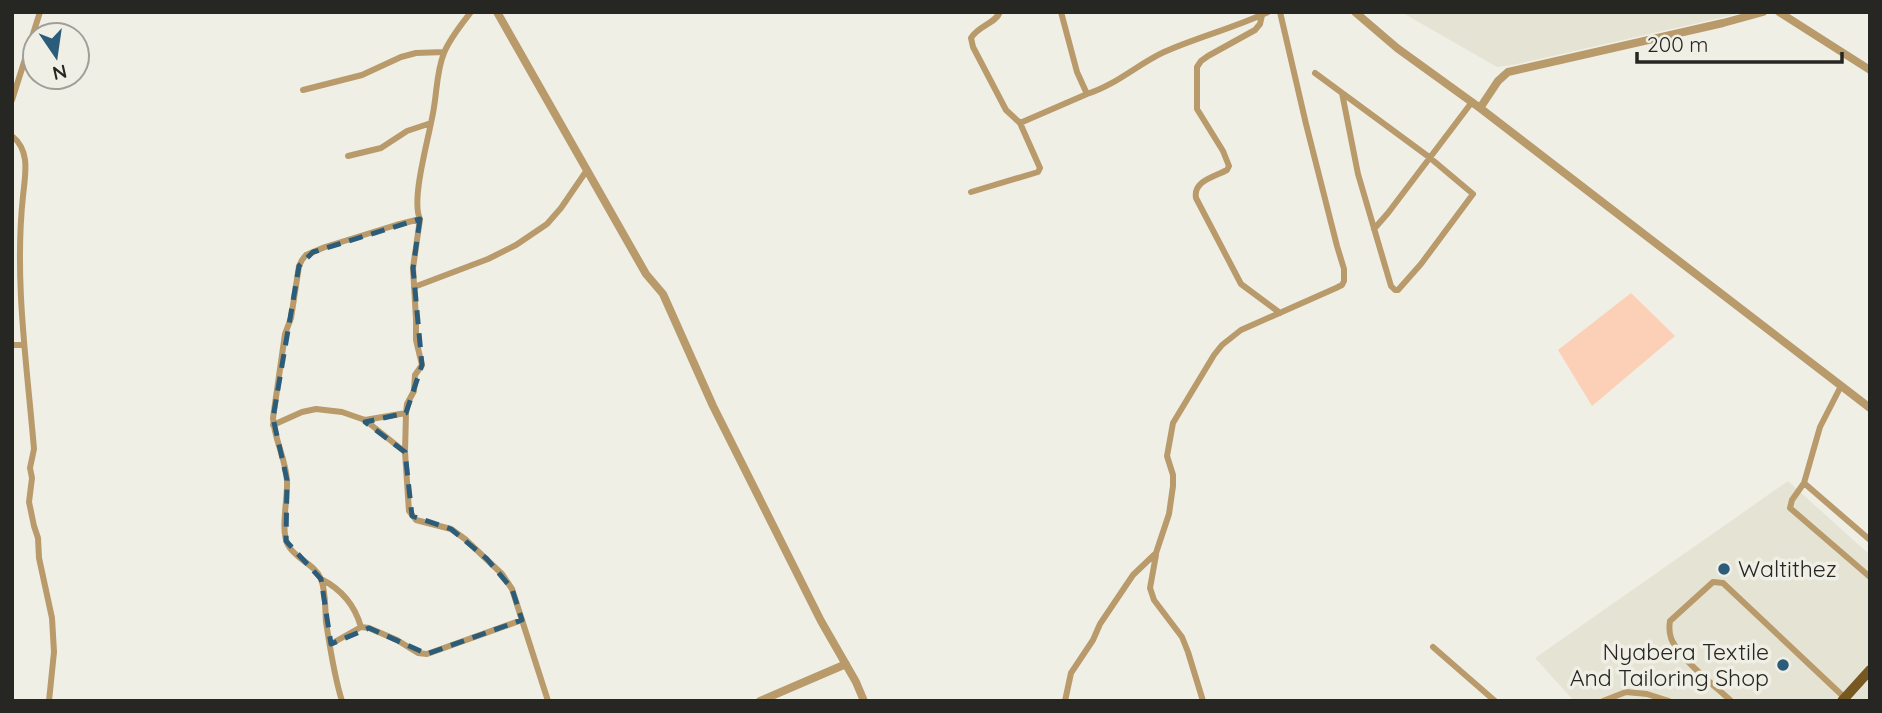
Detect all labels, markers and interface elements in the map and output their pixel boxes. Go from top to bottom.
north arrow [21,21,91,91]
scale bar [1637,21,1842,65]
text: 200 m [1647,31,1709,57]
text: N [50,59,69,86]
place label: Waltithez [1738,554,1837,583]
marker: Waltithez [1716,561,1732,577]
place label: Nyabera Textile And Tailoring Shop [1570,637,1769,692]
marker: Nyabera Textile And Tailoring Shop [1775,657,1791,673]

